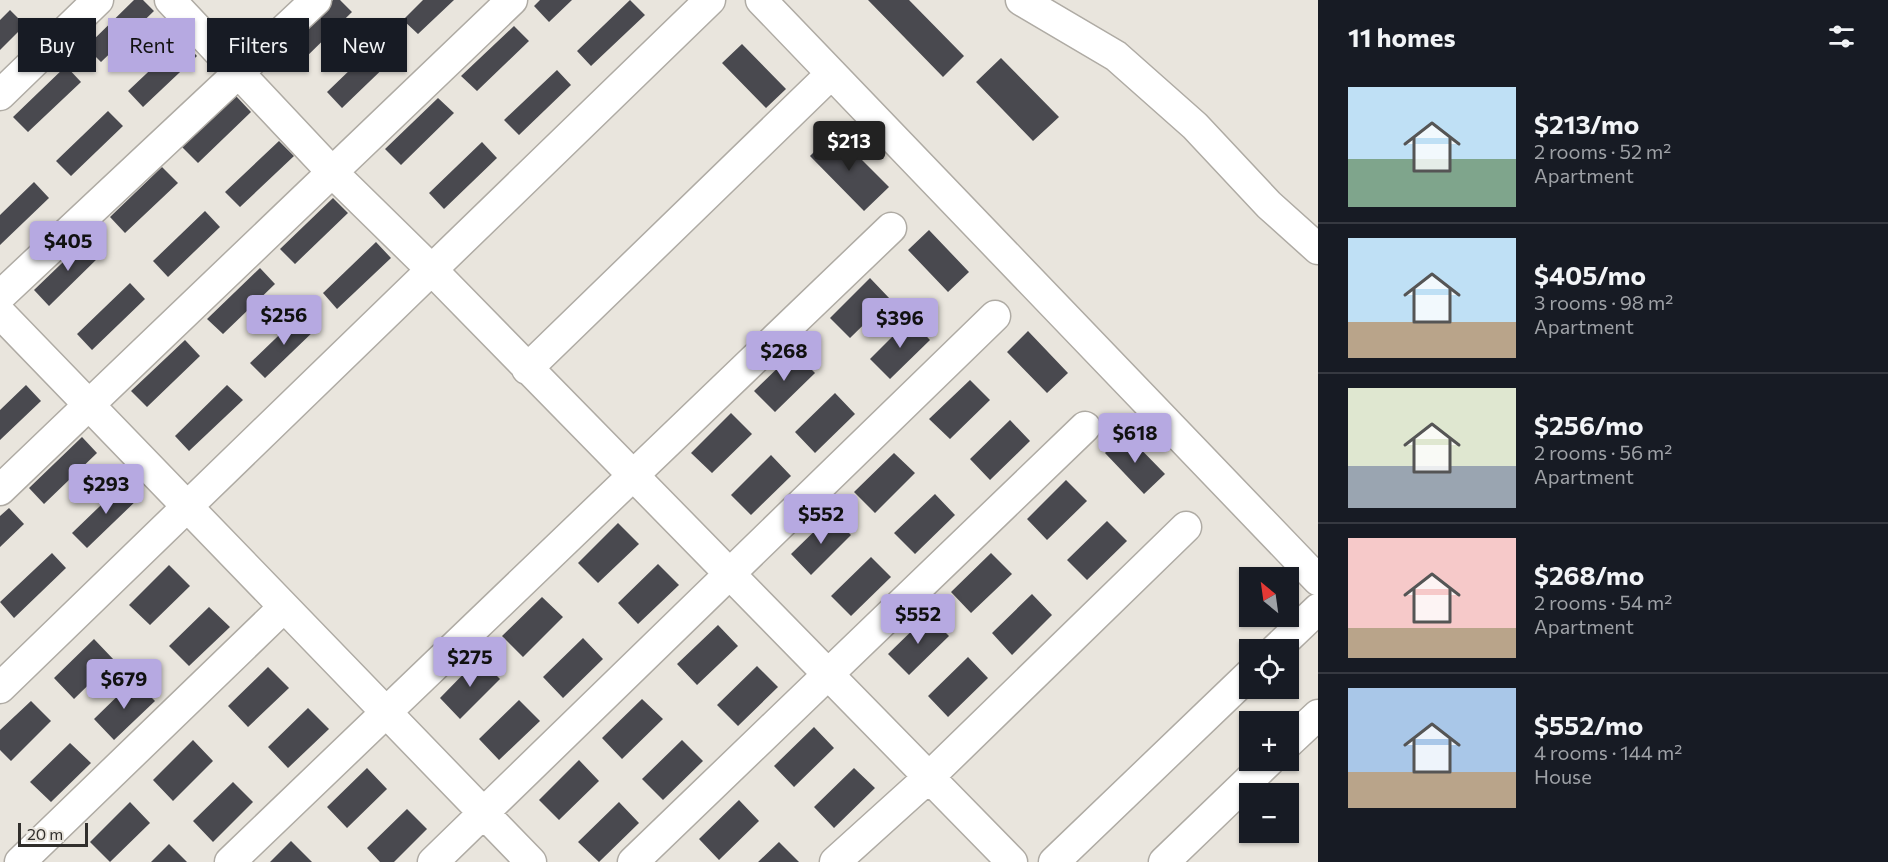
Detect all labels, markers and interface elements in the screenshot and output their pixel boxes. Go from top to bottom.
chip: Buy [18,18,96,72]
chip: Rent [108,18,195,72]
chip: Filters [207,18,309,72]
chip: New [321,18,407,72]
icon: filters [1825,20,1858,53]
text: 11 homes [1348,21,1456,52]
text: $213/mo [1534,108,1639,139]
icon: home [1396,111,1468,183]
pin: $213 [813,121,885,172]
text: $213 [827,128,871,152]
text: 2 rooms · 52 m² [1534,139,1671,163]
text: Apartment [1534,163,1634,187]
pin: $405 [32,221,104,272]
text: $405 [44,228,92,252]
text: $405/mo [1534,259,1646,290]
icon: home [1396,262,1468,334]
text: 3 rooms · 98 m² [1534,290,1673,314]
pin: $256 [248,295,320,346]
pin: $396 [864,298,936,349]
text: $256 [261,302,307,326]
text: $396 [876,305,924,329]
text: Apartment [1534,314,1634,338]
pin: $268 [748,331,820,382]
text: $268 [760,338,808,362]
text: $256/mo [1534,409,1644,440]
icon: home [1396,412,1468,484]
pin: $618 [1099,413,1171,464]
text: $618 [1112,420,1158,444]
text: 2 rooms · 56 m² [1534,440,1672,464]
pin: $293 [70,464,142,515]
text: Apartment [1534,464,1634,488]
text: $293 [83,471,129,495]
pin: $552 [785,494,857,545]
text: $552 [798,501,844,525]
text: $268/mo [1534,559,1644,590]
icon: home [1396,562,1468,634]
north arrow [1239,567,1299,627]
map controls [1239,567,1299,843]
text: 2 rooms · 54 m² [1534,590,1672,614]
pin: $552 [882,594,954,645]
text: $552 [895,601,941,625]
text: Apartment [1534,614,1634,638]
pin: $275 [434,637,506,688]
button: locate [1239,639,1299,699]
text: $275 [447,644,493,668]
pin: $679 [88,659,160,710]
text: $679 [101,666,147,690]
text: $552/mo [1534,709,1643,740]
button: + [1239,711,1299,771]
icon: home [1396,712,1468,784]
text: 4 rooms · 144 m² [1534,740,1682,764]
text: House [1534,764,1592,788]
button: − [1239,783,1299,843]
scale bar [18,820,88,848]
text: 20 m [27,824,63,843]

